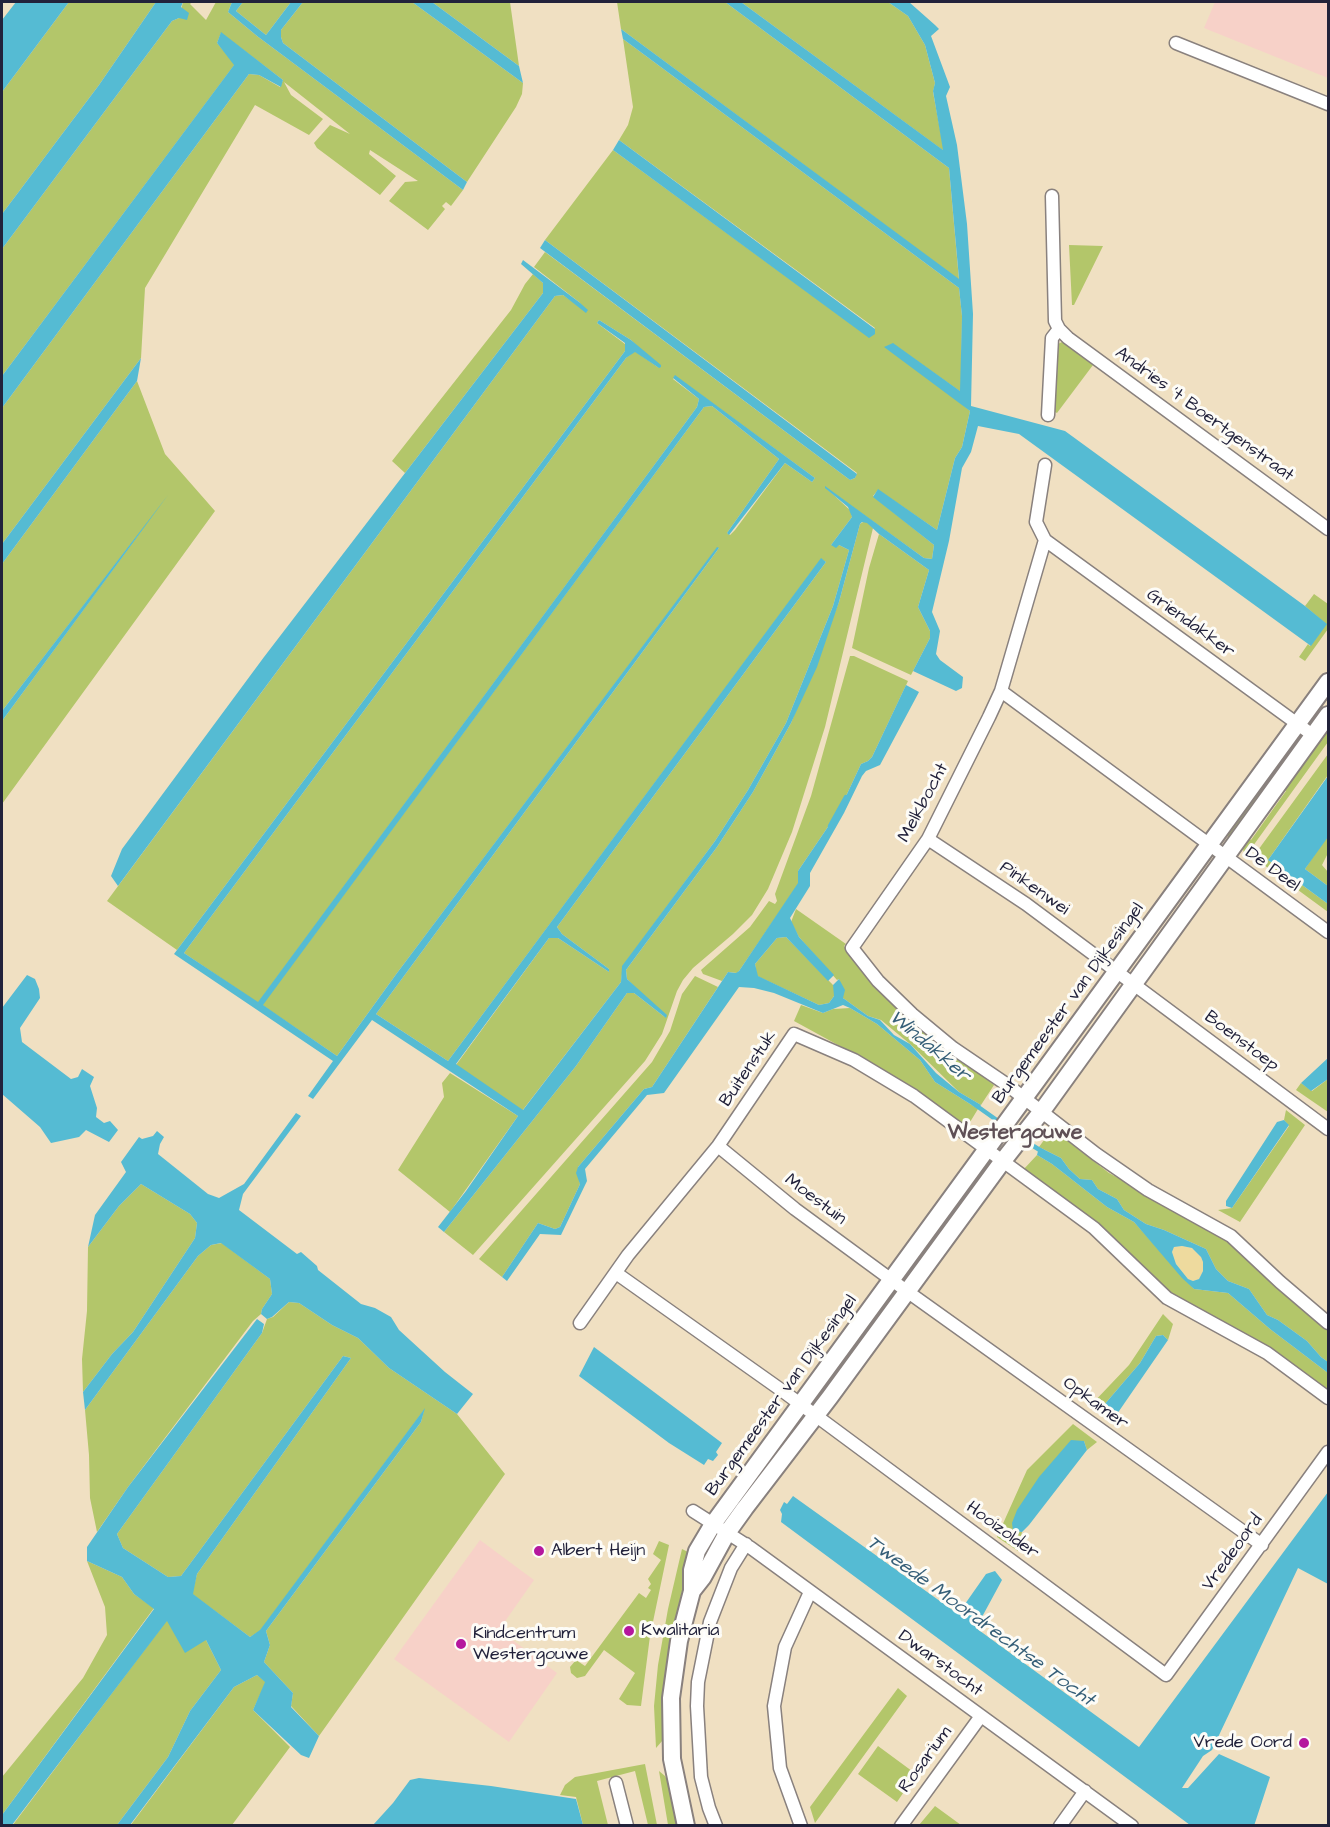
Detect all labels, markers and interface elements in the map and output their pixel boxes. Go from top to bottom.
street label: Andries 't Boertgenstraat [1110,343,1298,487]
street label: Griendakker [1142,585,1238,663]
street label: Melkbocht [894,760,954,846]
street label: De Deel [1240,843,1304,897]
street label: Pinkenwei [995,857,1073,921]
street label: Burgemeester van Dijkesingel [989,899,1149,1109]
water label: Windakker [883,1006,975,1088]
street label: Boenstoep [1199,1007,1283,1077]
street label: Buitenstuk [716,1027,782,1111]
district label: Westergouwe [948,1121,1082,1147]
street label: Moestuin [780,1170,850,1230]
street label: Burgemeester van Dijkesingel [702,1291,862,1501]
street label: Opkamer [1058,1373,1132,1435]
street label: Hooizolder [961,1497,1043,1565]
street label: Vredeoord [1198,1511,1268,1595]
water label: Tweede Moordrechtse Tocht [862,1531,1098,1713]
place label: Albert Heijn [551,1540,645,1562]
marker: Albert Heijn [532,1544,546,1558]
place label: Kwalitaria [641,1620,719,1642]
place label: Kindcentrum Westergouwe [473,1623,588,1666]
marker: Kwalitaria [622,1624,636,1638]
street label: Dwarstocht [893,1626,987,1702]
marker: Kindcentrum Westergouwe [454,1637,468,1651]
street label: Rosarium [895,1723,957,1797]
place label: Vrede Oord [1194,1732,1292,1754]
marker: Vrede Oord [1297,1736,1311,1750]

